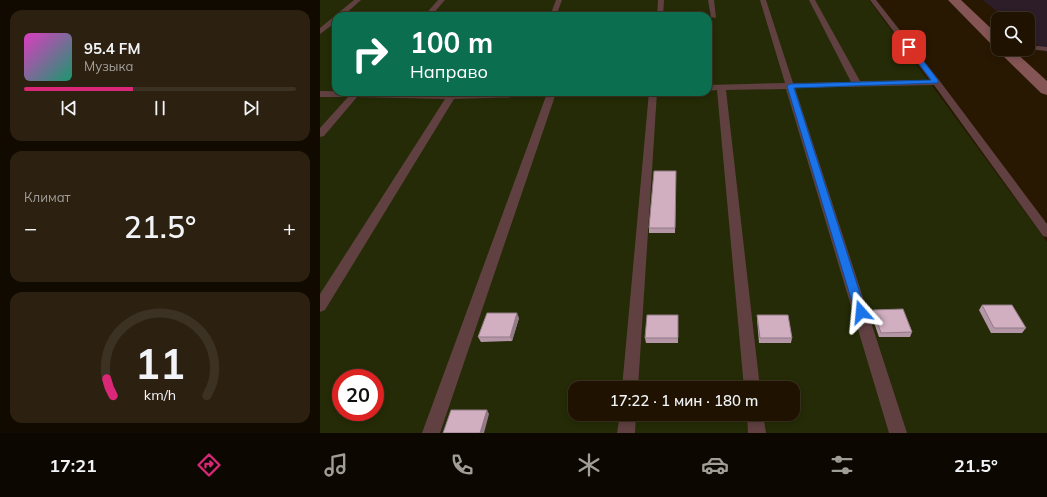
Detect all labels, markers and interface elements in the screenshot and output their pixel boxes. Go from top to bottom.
map controls [991,12,1035,56]
button: search [991,12,1035,56]
text: 100 m [410,25,493,60]
icon: right [344,28,396,80]
pin [892,30,926,64]
icon: arrive [898,36,920,58]
text: 95.4 FM [84,39,140,58]
text: Музыка [84,58,133,74]
text: Направо [410,60,488,83]
icon: previous [58,97,80,119]
icon: pause [149,97,171,119]
icon: next [240,97,262,119]
text: Климат [24,189,71,205]
text: 21.5° [124,208,196,246]
text: − [24,214,37,242]
text: + [283,214,296,242]
position arrow [840,291,882,333]
text: 11 [135,336,185,388]
speed limit sign: 20 [332,369,384,421]
text: km/h [144,385,176,403]
text: 17:22 · 1 мин · 180 m [610,391,758,410]
icon: directions [195,451,223,479]
icon: music [322,451,350,479]
icon: phone [448,451,476,479]
icon: climate [575,451,603,479]
icon: car [701,451,729,479]
icon: filters [828,451,856,479]
text: 17:21 [49,454,97,477]
text: 21.5° [954,454,998,477]

